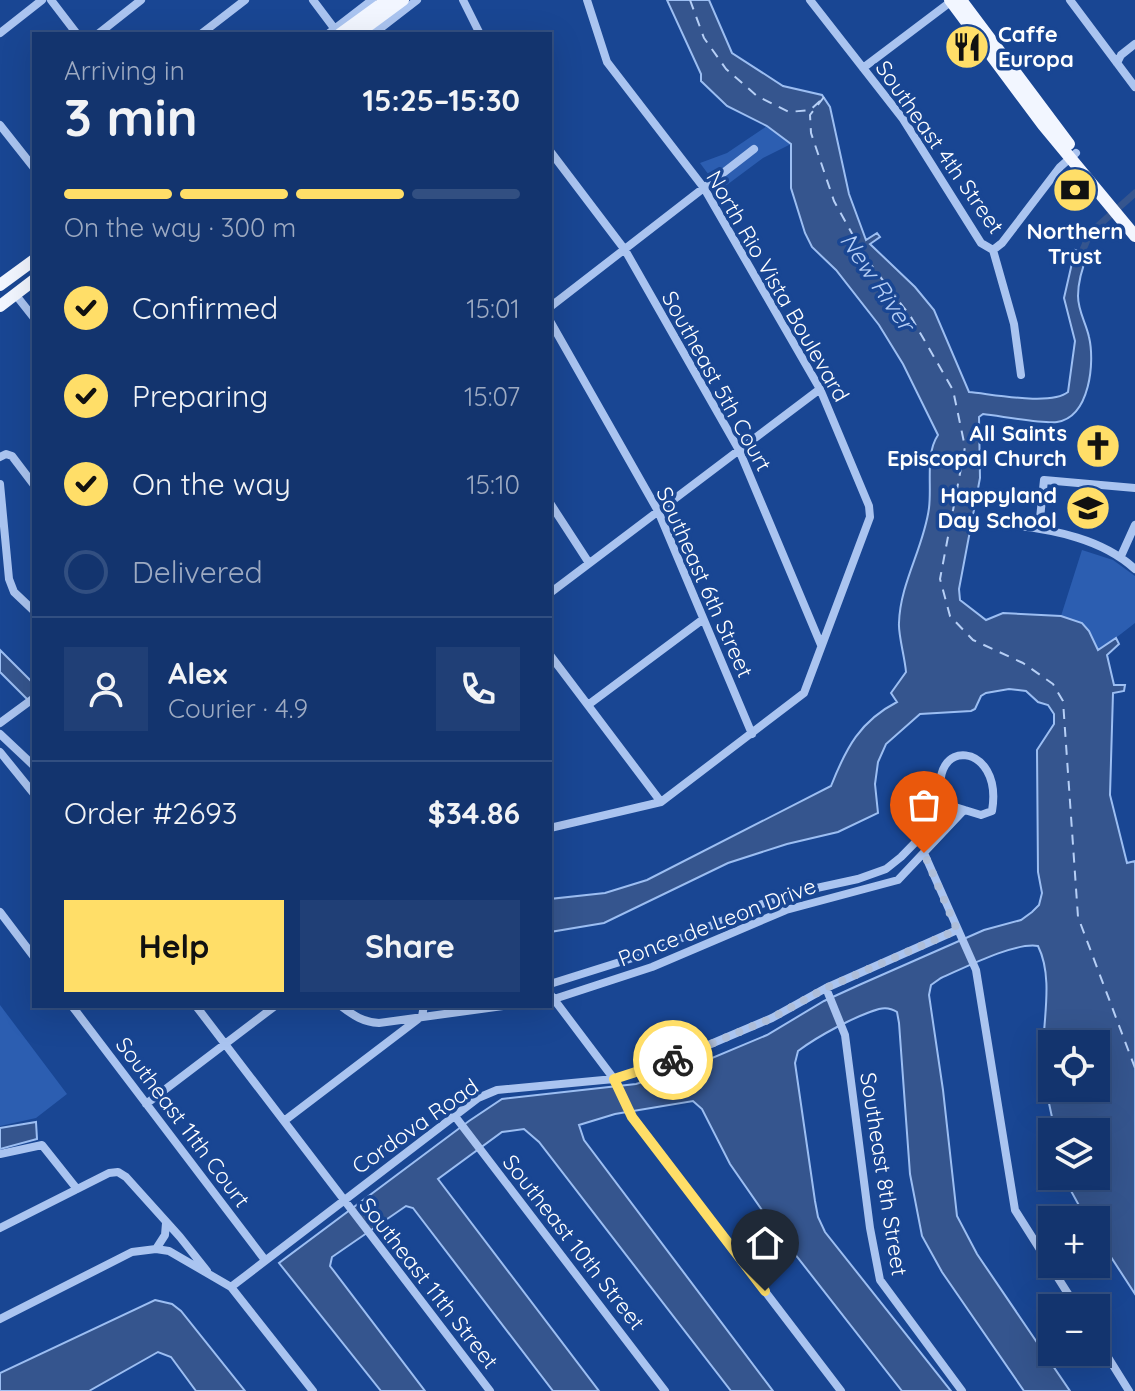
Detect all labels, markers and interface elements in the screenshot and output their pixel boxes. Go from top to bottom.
place label: Caffe Europa [998,20,1074,73]
restaurant icon: Caffe Europa [943,23,991,71]
text: Arriving in [64,54,185,87]
street label: Southeast 4th Street [870,55,1010,239]
text: 15:25–15:30 [363,81,520,119]
text: 3 min [64,84,198,149]
street label: North Rio Vista Boulevard [700,165,856,407]
bank icon: Northern Trust [1051,166,1099,214]
text: On the way · 300 m [64,211,296,244]
place label: Northern Trust [1027,217,1123,270]
water label: New River [834,227,923,339]
icon: check [64,286,108,330]
street label: Southeast 5th Court [656,286,778,476]
text: Confirmed [132,289,278,327]
text: 15:01 [466,292,520,325]
icon: check [64,374,108,418]
text: Preparing [132,377,268,415]
text: 15:07 [464,380,520,413]
place label: All Saints Episcopal Church [887,419,1067,472]
church icon: All Saints Episcopal Church [1074,422,1122,470]
icon: check [64,462,108,506]
text: On the way [132,465,291,503]
text: 15:10 [466,468,520,501]
place label: Happyland Day School [938,481,1057,534]
street label: Southeast 6th Street [650,482,760,682]
school or university icon: Happyland Day School [1064,484,1112,532]
text: Delivered [132,553,263,591]
button: person [64,647,148,731]
button: phone [436,647,520,731]
text: Alex [168,654,227,692]
text: Courier · 4.9 [168,692,308,725]
pin [890,771,958,853]
icon: bag [902,783,946,827]
text: Order #2693 [64,794,238,832]
text: $34.86 [428,794,520,832]
street label: Ponce de Leon Drive [614,871,820,973]
button: Help [64,900,284,992]
button: Share [300,900,520,992]
courier [633,1020,713,1100]
map controls [1038,1030,1110,1366]
button: locate [1038,1030,1110,1102]
street label: Southeast 11th Court [110,1031,256,1213]
icon: bike [651,1038,695,1082]
street label: Southeast 8th Street [854,1070,914,1278]
street label: Cordova Road [346,1072,484,1180]
button: layers [1038,1118,1110,1190]
street label: Southeast 10th Street [497,1149,651,1335]
street label: Southeast 11th Street [353,1192,505,1374]
button: + [1038,1206,1110,1278]
pin [731,1209,799,1291]
icon: home [743,1221,787,1265]
button: − [1038,1294,1110,1366]

